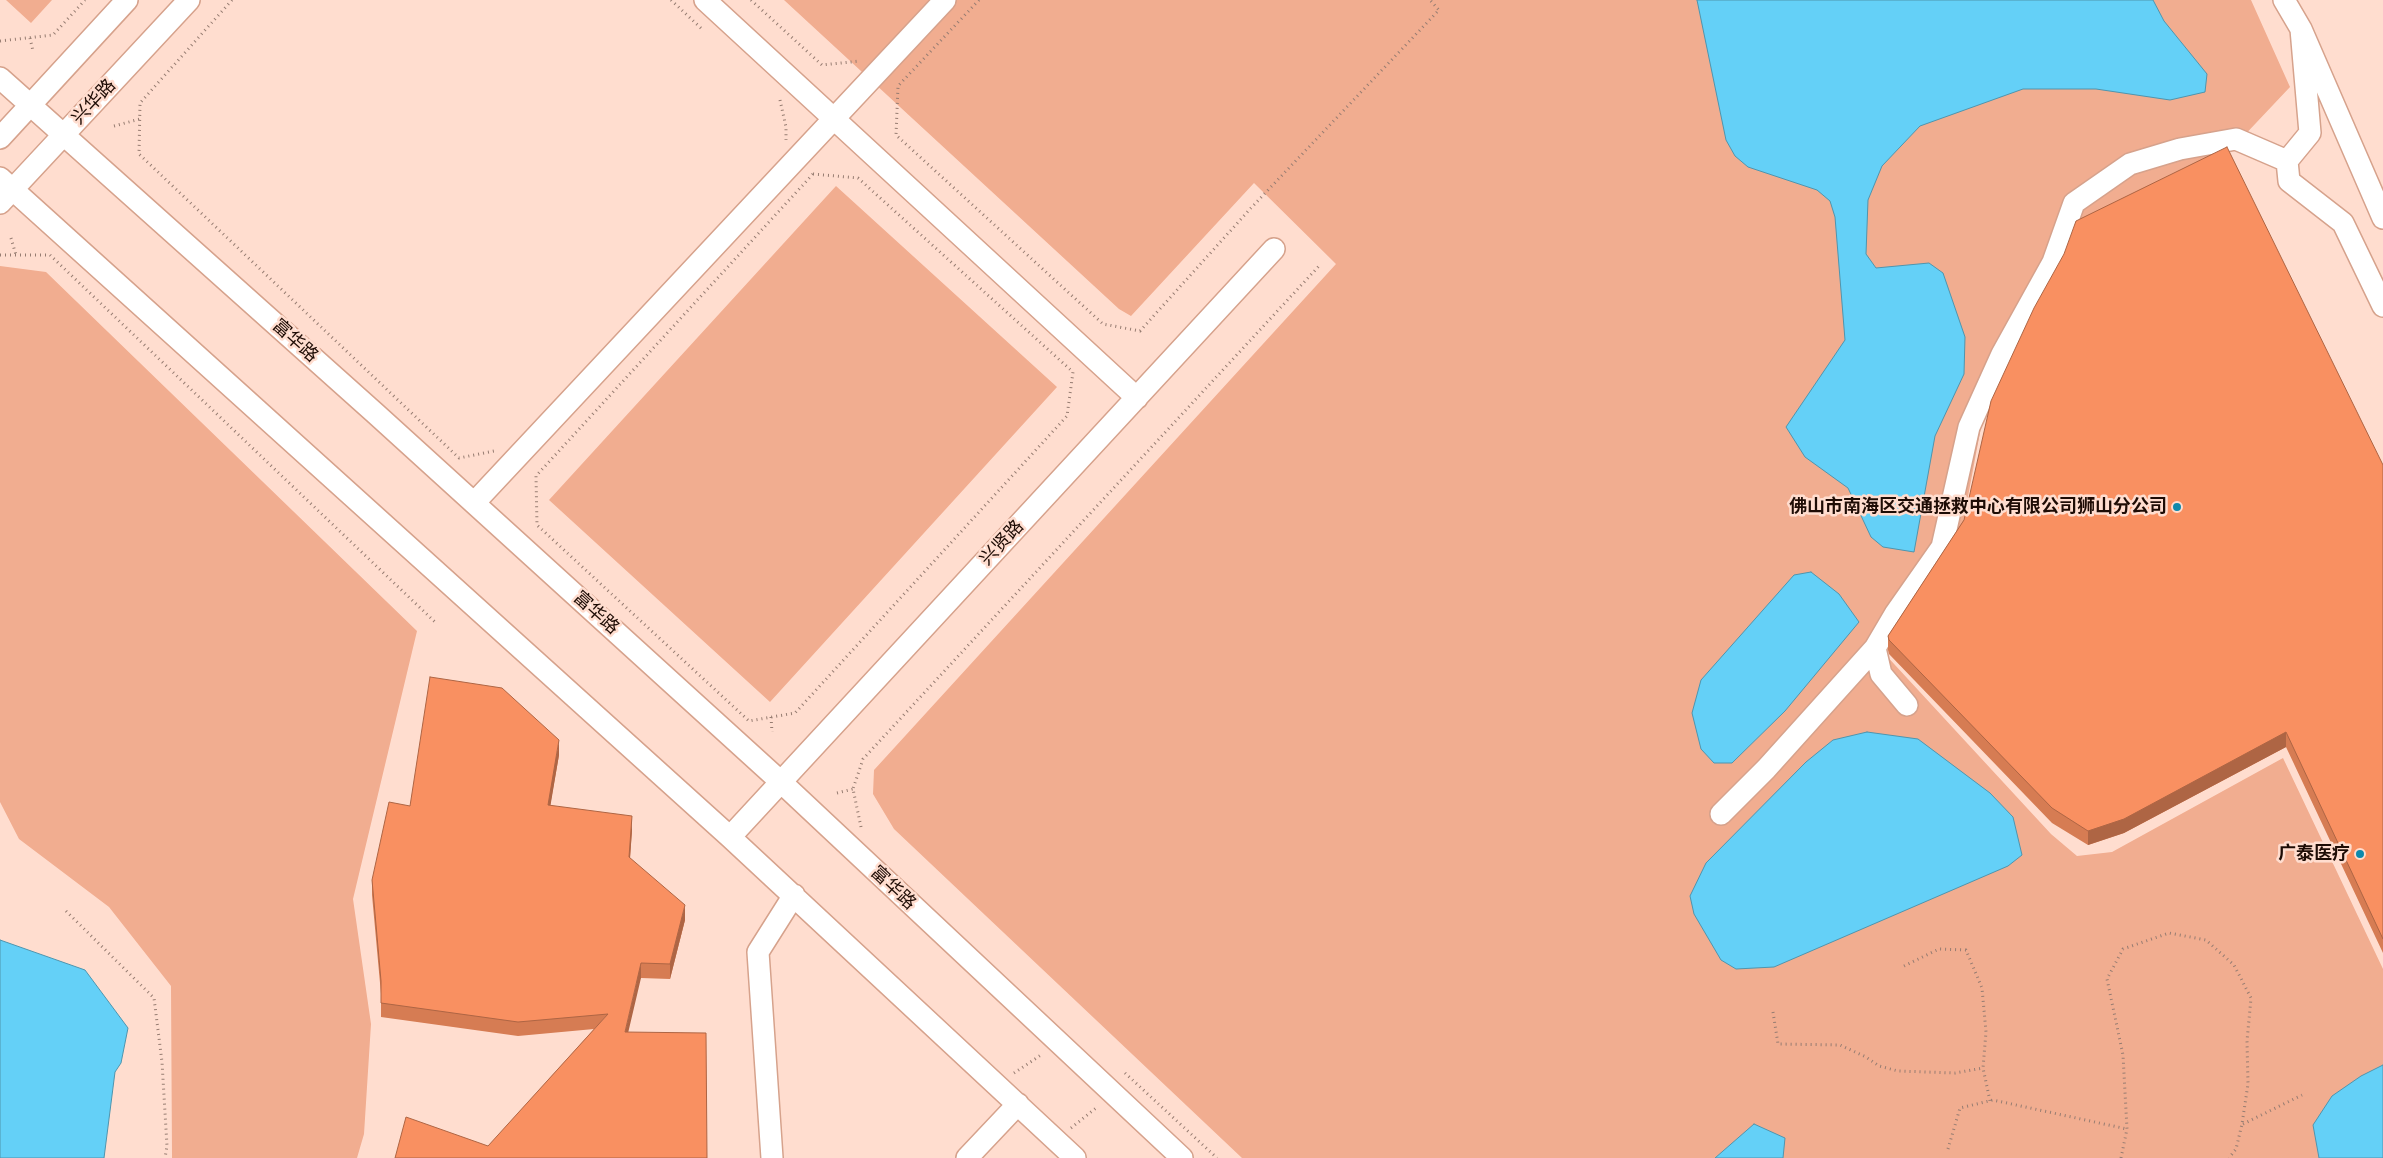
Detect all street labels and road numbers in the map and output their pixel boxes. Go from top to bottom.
street label: 兴华路 [68,75,120,129]
street label: 富华路 [268,315,322,367]
street label: 兴贤路 [976,516,1028,570]
street label: 富华路 [569,587,623,639]
street label: 富华路 [866,862,920,914]

